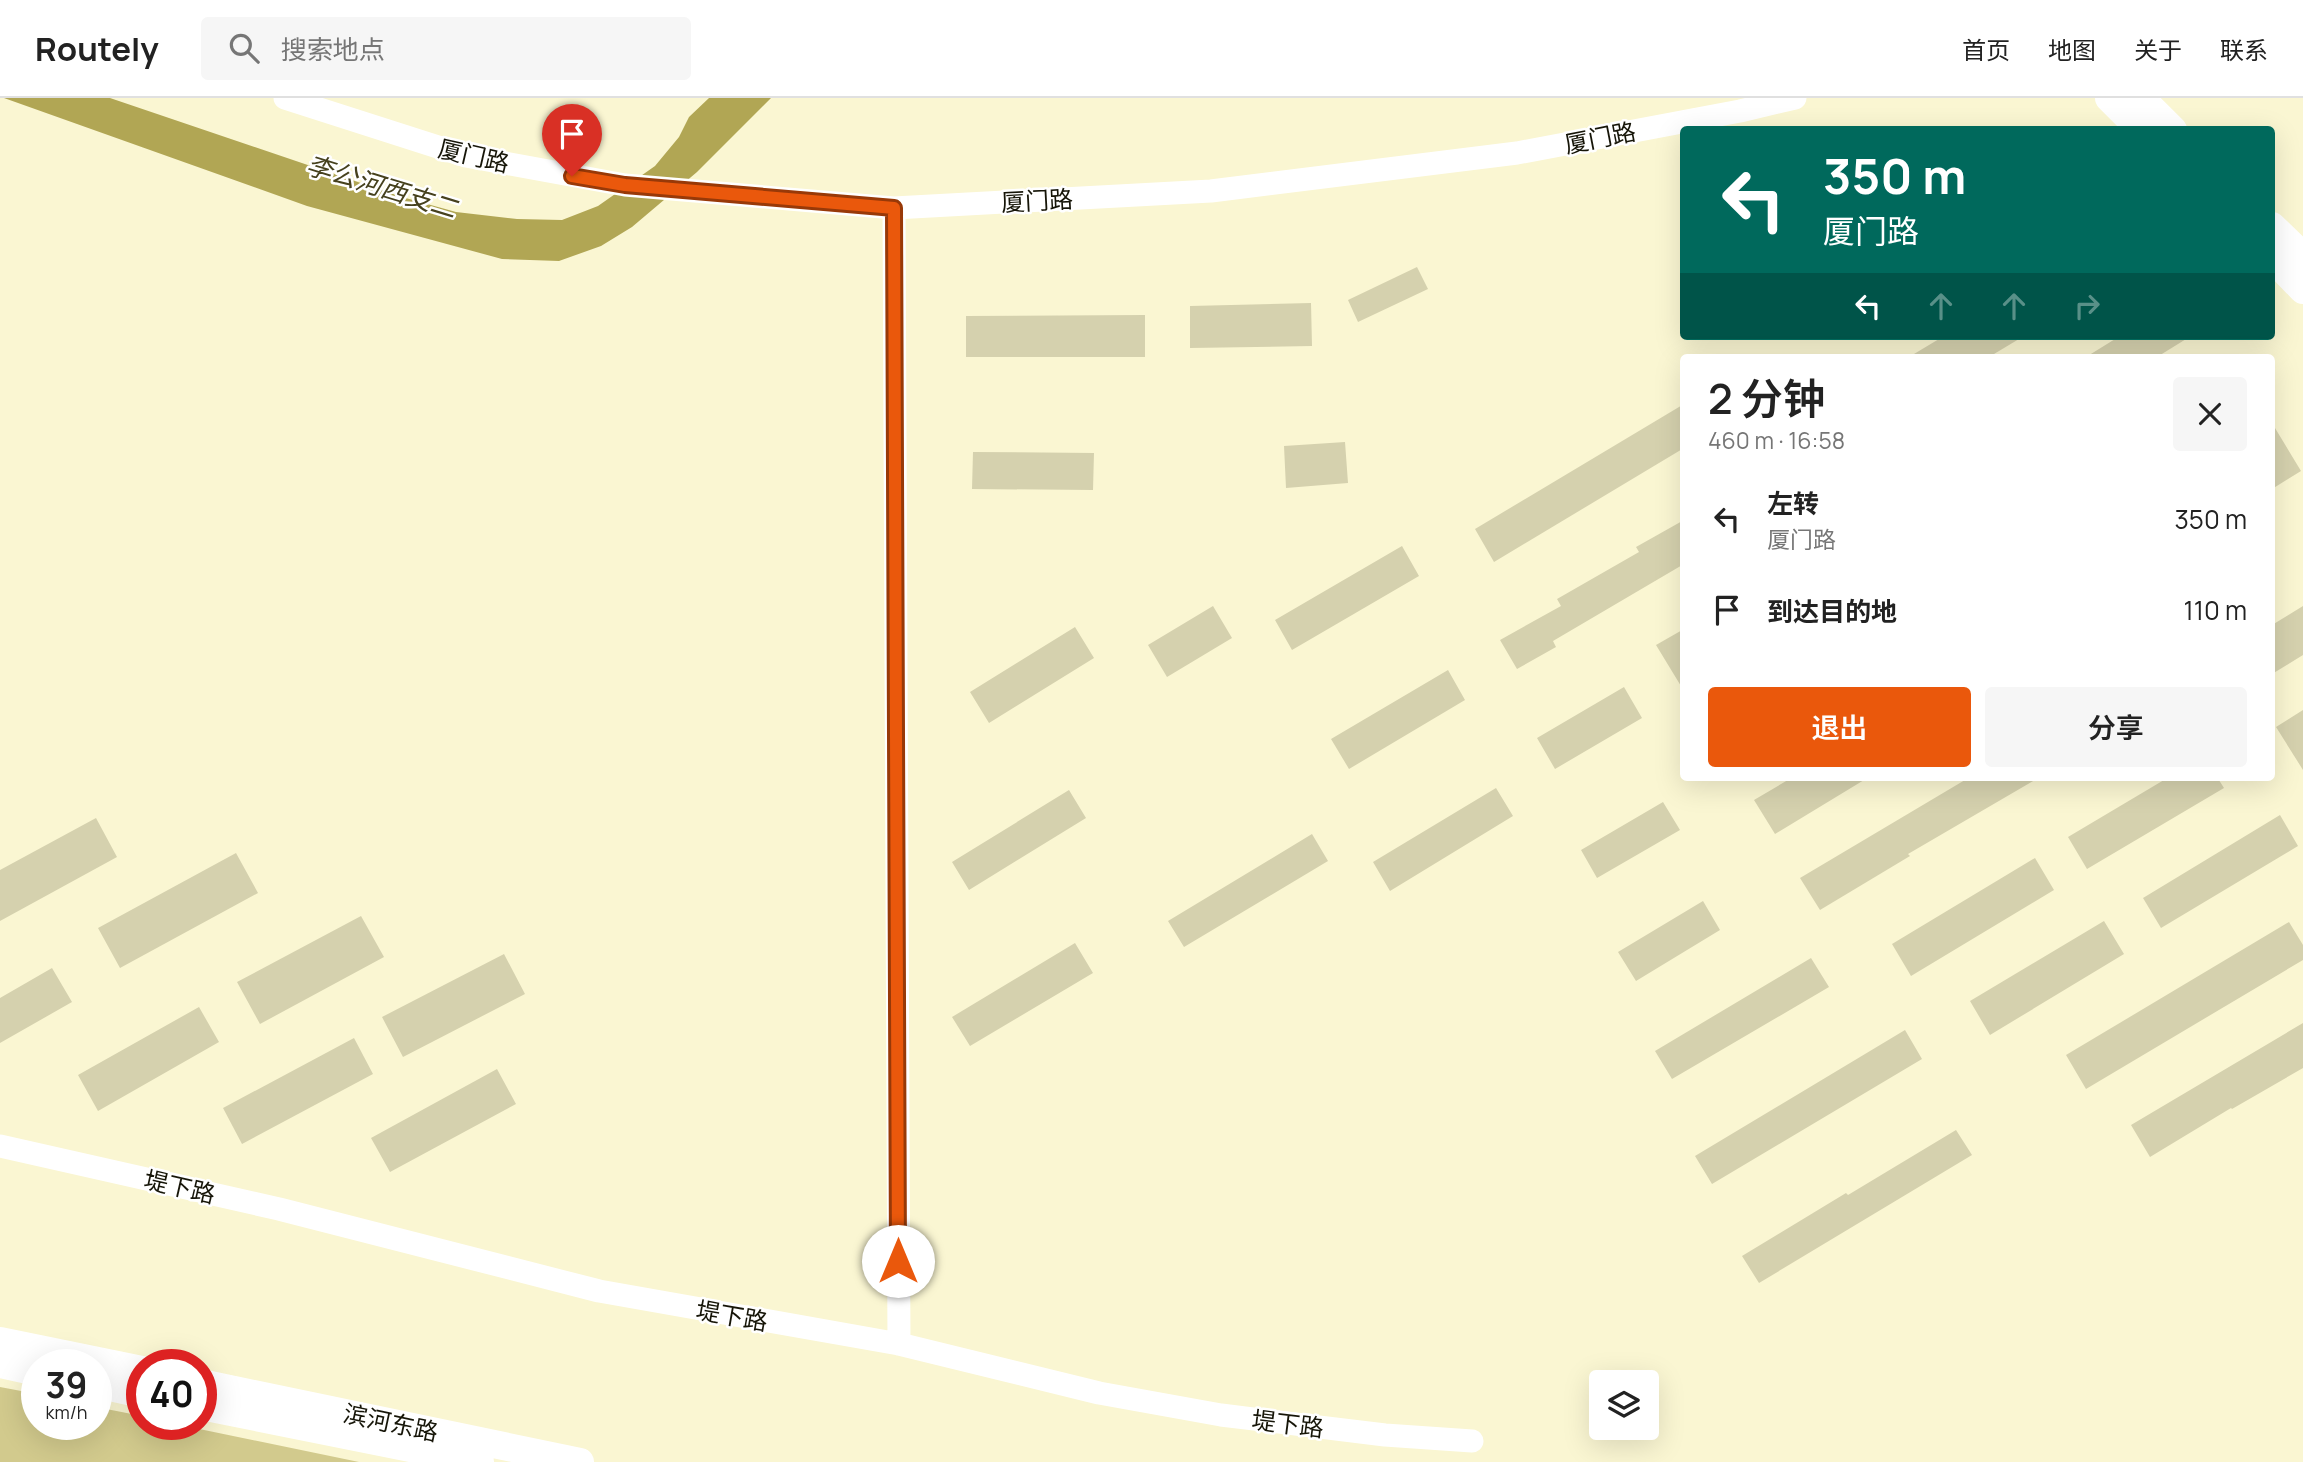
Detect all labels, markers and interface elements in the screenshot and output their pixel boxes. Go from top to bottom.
search box [201,17,691,80]
text: Routely [35,26,159,71]
icon: search [225,29,263,67]
text: 搜索地点 [281,31,385,67]
text: 首页 [1962,33,2010,66]
text: 地图 [2048,33,2096,66]
text: 关于 [2134,33,2182,66]
text: 联系 [2220,33,2268,66]
pin [542,104,602,176]
street label: 厦门路 [1562,114,1638,160]
icon: arrive [553,115,591,153]
street label: 厦门路 [435,131,513,179]
text: 350 m [1823,142,1966,209]
water label: 李公河西支二 [302,146,463,226]
icon: left [1708,154,1799,245]
street label: 厦门路 [1000,182,1074,218]
text: 厦门路 [1823,209,1919,253]
icon: left [1849,287,1887,325]
icon: ahead [1922,287,1960,325]
icon: ahead [1995,287,2033,325]
icon: right [2068,287,2106,325]
text: 2 分钟 [1708,369,1825,427]
button: close [2173,377,2247,451]
text: 460 m · 16:58 [1708,424,1845,456]
text: 左转 [1767,485,1819,521]
icon: left [1708,500,1746,538]
text: 350 m [2174,501,2247,537]
text: 厦门路 [1767,523,1836,555]
icon: arrive [1708,591,1746,629]
text: 110 m [2184,592,2247,628]
text: 到达目的地 [1767,593,1897,629]
button: 退出 [1708,687,1971,767]
button: 分享 [1985,687,2247,767]
street label: 堤下路 [141,1162,219,1210]
position arrow [861,1224,935,1298]
street label: 堤下路 [694,1292,770,1338]
speed limit sign: 40 [126,1349,217,1440]
text: 39 [45,1361,88,1409]
map controls [1589,1370,1659,1440]
button: layers [1589,1370,1659,1440]
street label: 滨河东路 [341,1396,441,1448]
text: km/h [46,1400,87,1424]
street label: 堤下路 [1250,1402,1326,1444]

